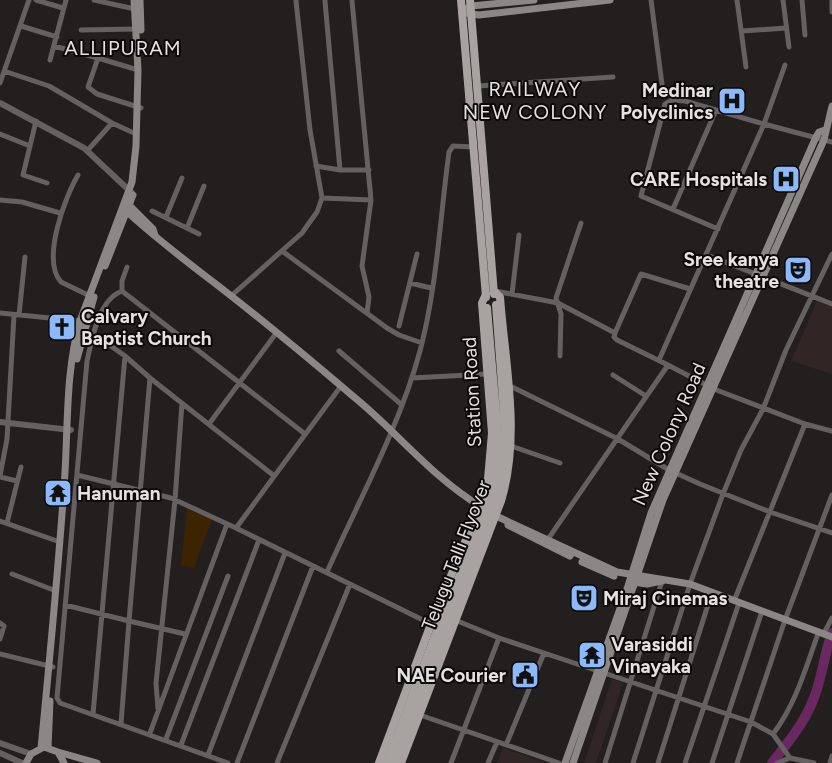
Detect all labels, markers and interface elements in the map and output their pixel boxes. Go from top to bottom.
district label: ALLIPURAM [64,36,182,60]
district label: RAILWAY NEW COLONY [463,77,607,124]
place label: Medinar Polyclinics [620,79,713,124]
hospital icon: Medinar Polyclinics [717,86,747,116]
hospital icon: CARE Hospitals [771,164,801,194]
place label: CARE Hospitals [630,168,767,191]
place label: Sree kanya theatre [684,248,779,293]
theatre icon: Sree kanya theatre [783,255,813,285]
place label: Calvary Baptist Church [81,305,212,350]
church icon: Calvary Baptist Church [47,312,77,342]
street label: Station Road [458,336,486,448]
street label: New Colony Road [627,359,711,509]
street label: Telugu Talli Flyover [417,476,495,633]
temple icon: Hanuman [43,478,73,508]
place label: Hanuman [77,482,160,505]
theatre icon: Miraj Cinemas [569,583,599,613]
place label: Miraj Cinemas [603,587,727,610]
place label: Varasiddi Vinayaka [611,633,693,678]
temple icon: Varasiddi Vinayaka [577,640,607,670]
public building icon: NAE Courier [510,660,540,690]
place label: NAE Courier [397,664,506,687]

